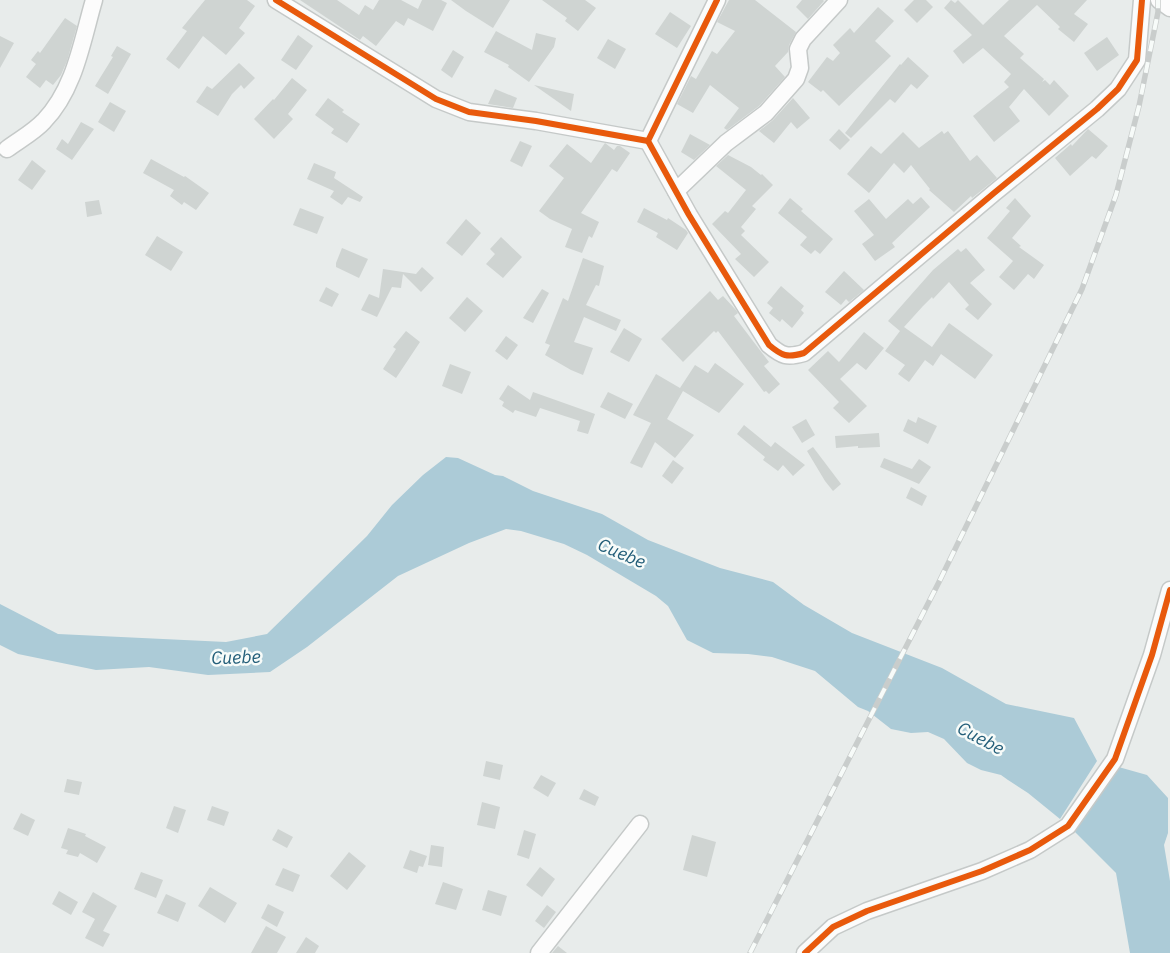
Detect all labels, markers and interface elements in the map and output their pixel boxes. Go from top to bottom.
water label: Cuebe [595,533,649,573]
water label: Cuebe [211,645,261,669]
water label: Cuebe [954,716,1008,760]

